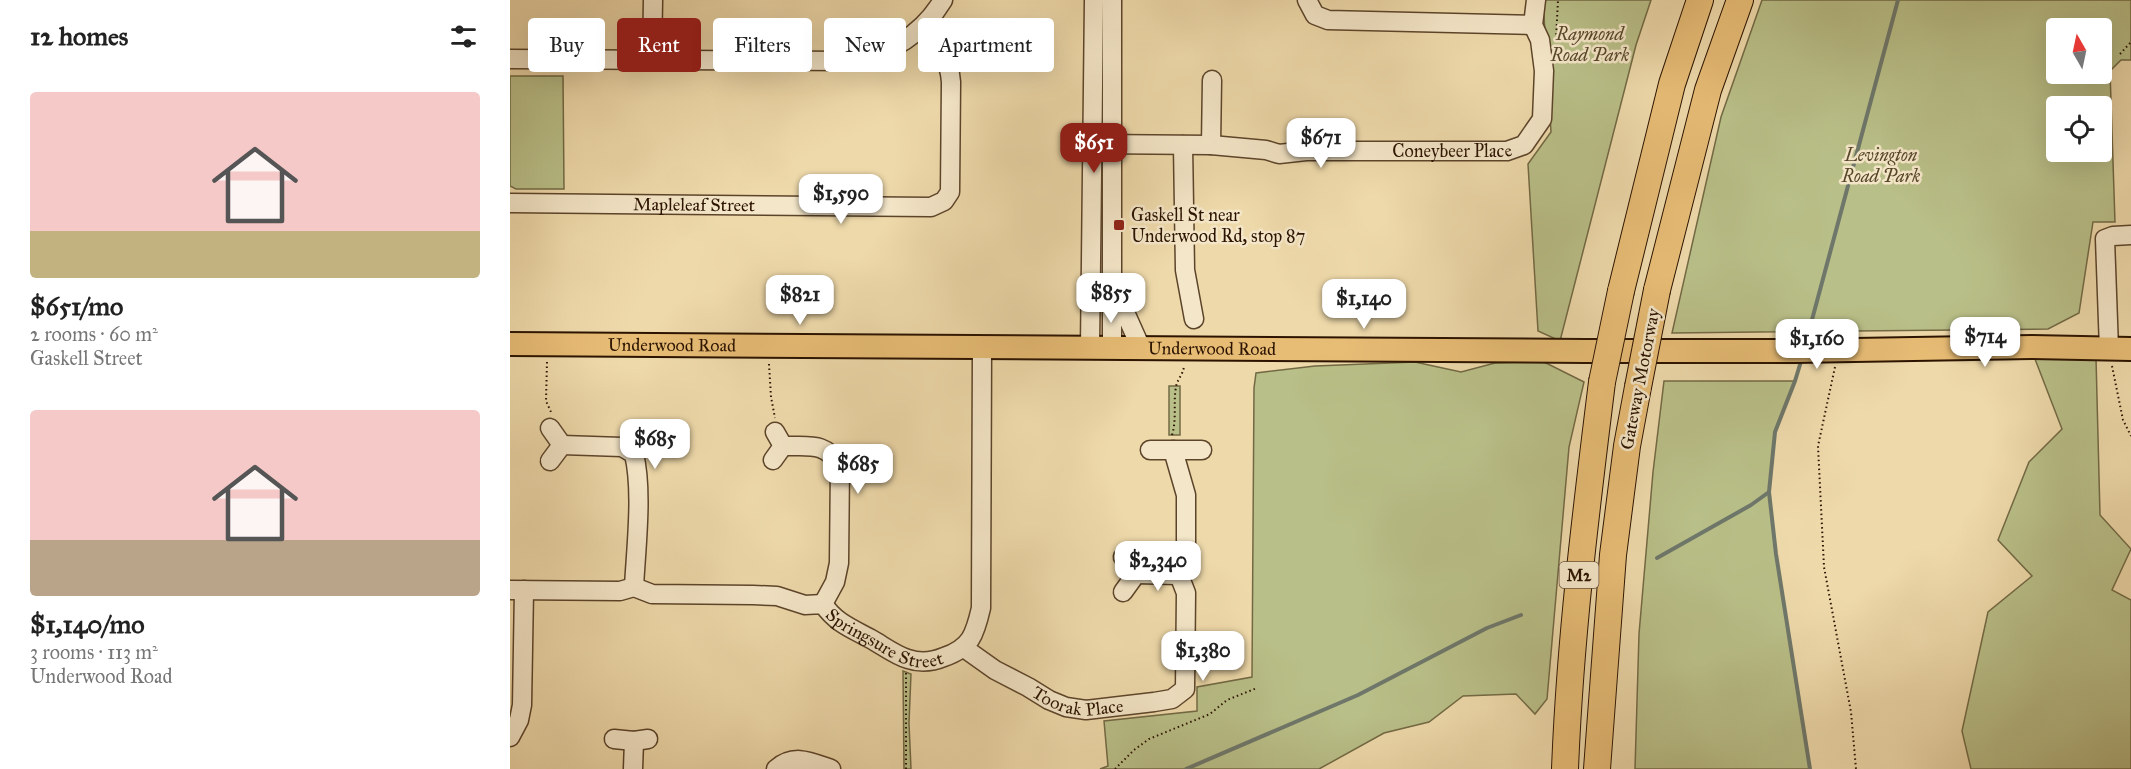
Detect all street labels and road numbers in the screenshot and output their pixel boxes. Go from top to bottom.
street label: Coneybeer Place [1392,139,1515,162]
street label: Mapleleaf Street [633,193,756,216]
street label: Gateway Motorway [1616,306,1665,452]
street label: Underwood Road [608,334,736,356]
street label: Underwood Road [1148,337,1276,360]
road number: M2 [1560,562,1598,588]
street label: Springsure Street [821,604,947,673]
street label: Toorak Place [1028,681,1124,721]

